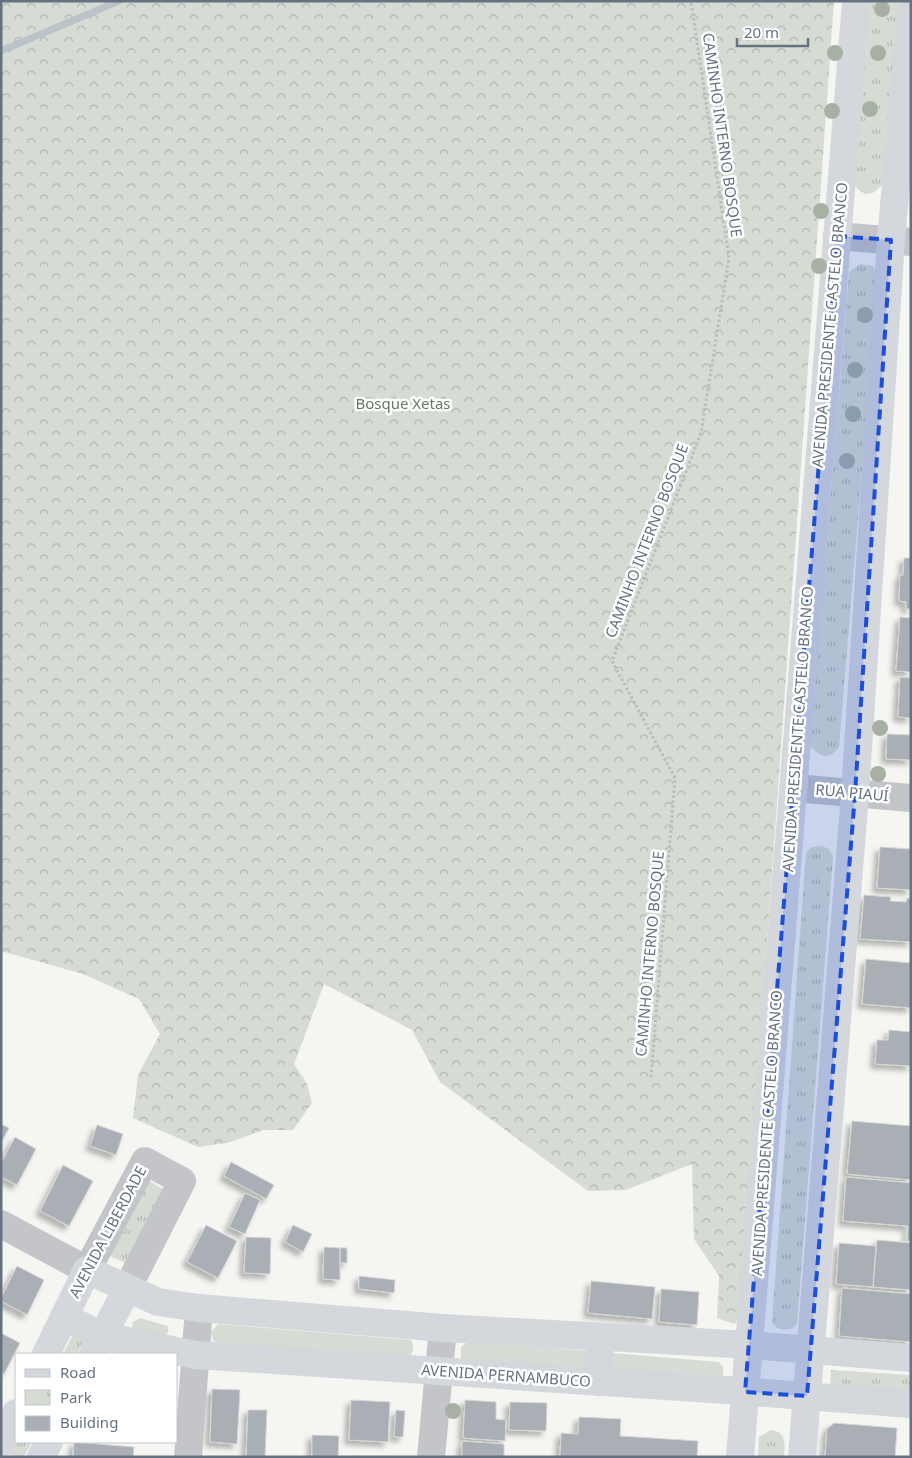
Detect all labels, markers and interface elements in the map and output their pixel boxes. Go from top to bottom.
scale bar [737,15,808,47]
text: 20 m [744,22,779,42]
street label: CAMINHO INTERNO BOSQUE [699,31,747,238]
street label: AVENIDA PRESIDENTE CASTELO BRANCO [807,181,851,468]
park label: Bosque Xetas [355,393,451,413]
street label: CAMINHO INTERNO BOSQUE [600,441,692,640]
street label: AVENIDA PRESIDENTE CASTELO BRANCO [777,585,817,872]
street label: RUA PIAUÍ [815,779,890,805]
street label: CAMINHO INTERNO BOSQUE [630,850,668,1057]
street label: AVENIDA PRESIDENTE CASTELO BRANCO [746,989,786,1276]
street label: AVENIDA LIBERDADE [64,1162,150,1301]
legend [15,1353,178,1443]
street label: AVENIDA PERNAMBUCO [421,1359,592,1391]
text: Road [60,1362,96,1382]
text: Park [60,1387,92,1407]
text: Building [60,1412,118,1432]

